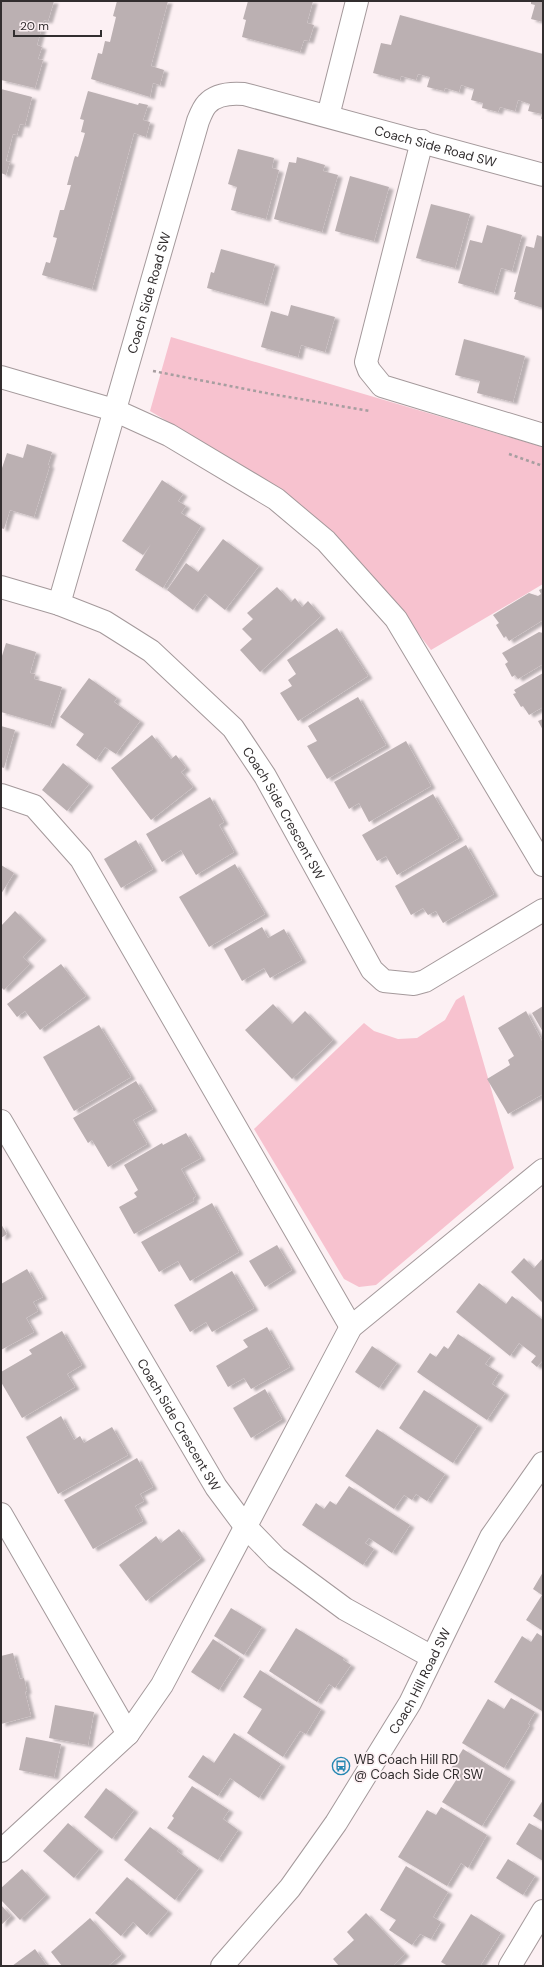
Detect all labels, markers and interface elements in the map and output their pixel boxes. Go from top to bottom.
scale bar [14,12,101,38]
text: 20 m [20,18,49,34]
street label: Coach Side Road SW [373,121,499,171]
street label: Coach Side Road SW [123,229,174,355]
street label: Coach Side Crescent SW [239,743,329,883]
street label: Coach Side Crescent SW [134,1355,225,1494]
street label: Coach Hill Road SW [384,1625,454,1737]
place label: WB Coach Hill RD @ Coach Side CR SW [354,1751,483,1783]
bus stop icon: WB Coach Hill RD @ Coach Side CR SW [331,1756,351,1776]

